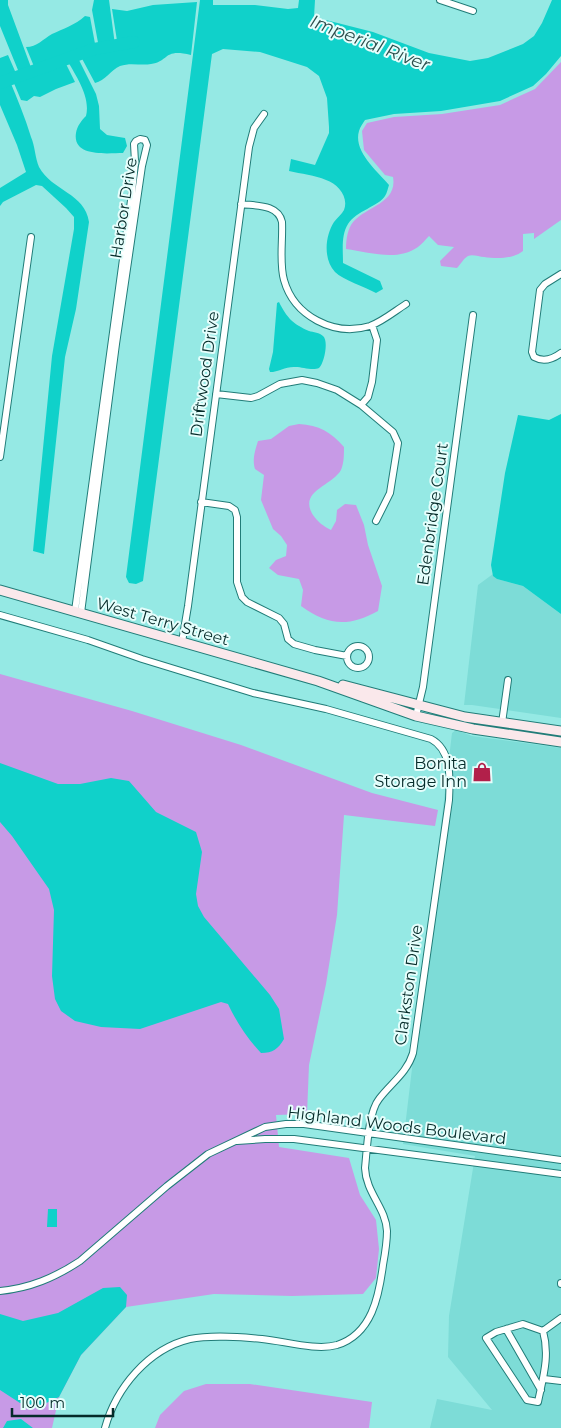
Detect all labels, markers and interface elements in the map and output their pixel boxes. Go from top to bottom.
water label: Imperial River [307,10,434,76]
street label: Harbor Drive [106,156,141,260]
street label: Driftwood Drive [186,310,223,438]
street label: Edenbridge Court [413,441,452,587]
street label: West Terry Street [94,593,232,650]
place label: Bonita Storage Inn [374,754,467,791]
shop icon: Bonita Storage Inn [471,761,493,783]
street label: Clarkston Drive [391,924,426,1047]
street label: Highland Woods Boulevard [287,1103,507,1148]
scale bar [12,1386,114,1418]
text: 100 m [20,1393,65,1412]

